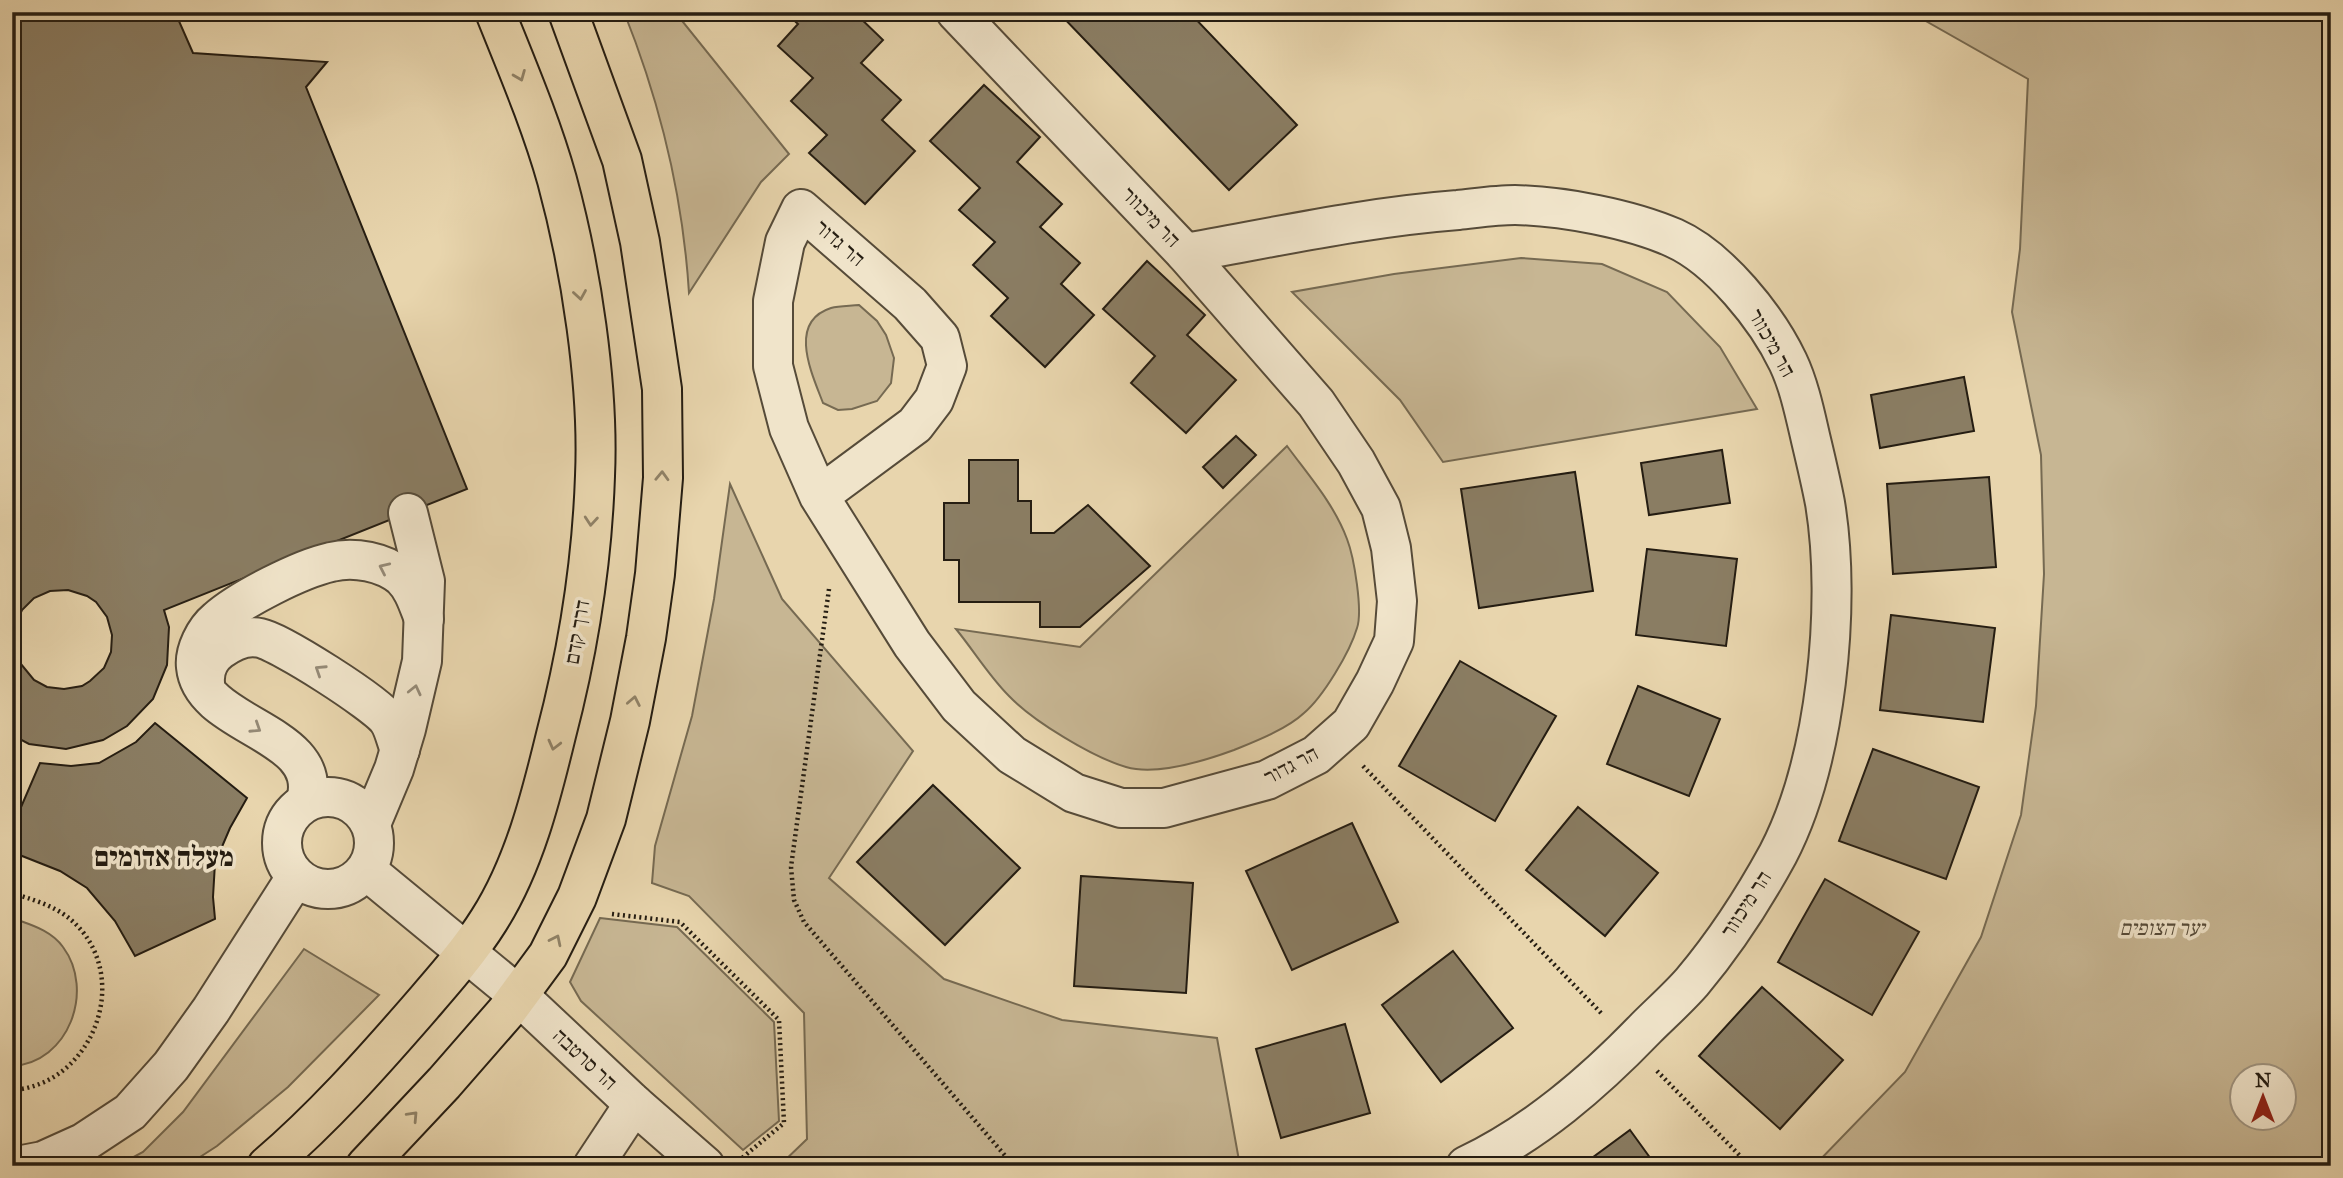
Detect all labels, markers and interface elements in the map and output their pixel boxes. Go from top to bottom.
one-way arrow [512,69,526,81]
street label: הר מיכוור [1116,181,1186,253]
street label: הר גדור [810,214,870,272]
one-way arrow [572,289,587,300]
street label: הר מיכוור [1743,304,1801,382]
one-way arrow [655,470,670,481]
one-way arrow [584,516,599,527]
one-way arrow [379,562,391,576]
street label: דרך קדם [559,598,595,666]
one-way arrow [314,665,327,678]
one-way arrow [407,684,422,696]
one-way arrow [626,695,641,707]
one-way arrow [248,720,261,733]
one-way arrow [548,739,562,751]
street label: הר גדור [1259,740,1323,790]
district label: מעלה אדומים [94,839,234,874]
street label: הר מיכוור [1715,866,1777,942]
park label: יער הצופים [2120,915,2207,941]
one-way arrow [547,935,561,947]
street label: הר סרטבה [547,1023,623,1095]
north arrow [2228,1062,2298,1132]
text: N [2255,1069,2271,1092]
one-way arrow [405,1111,418,1124]

